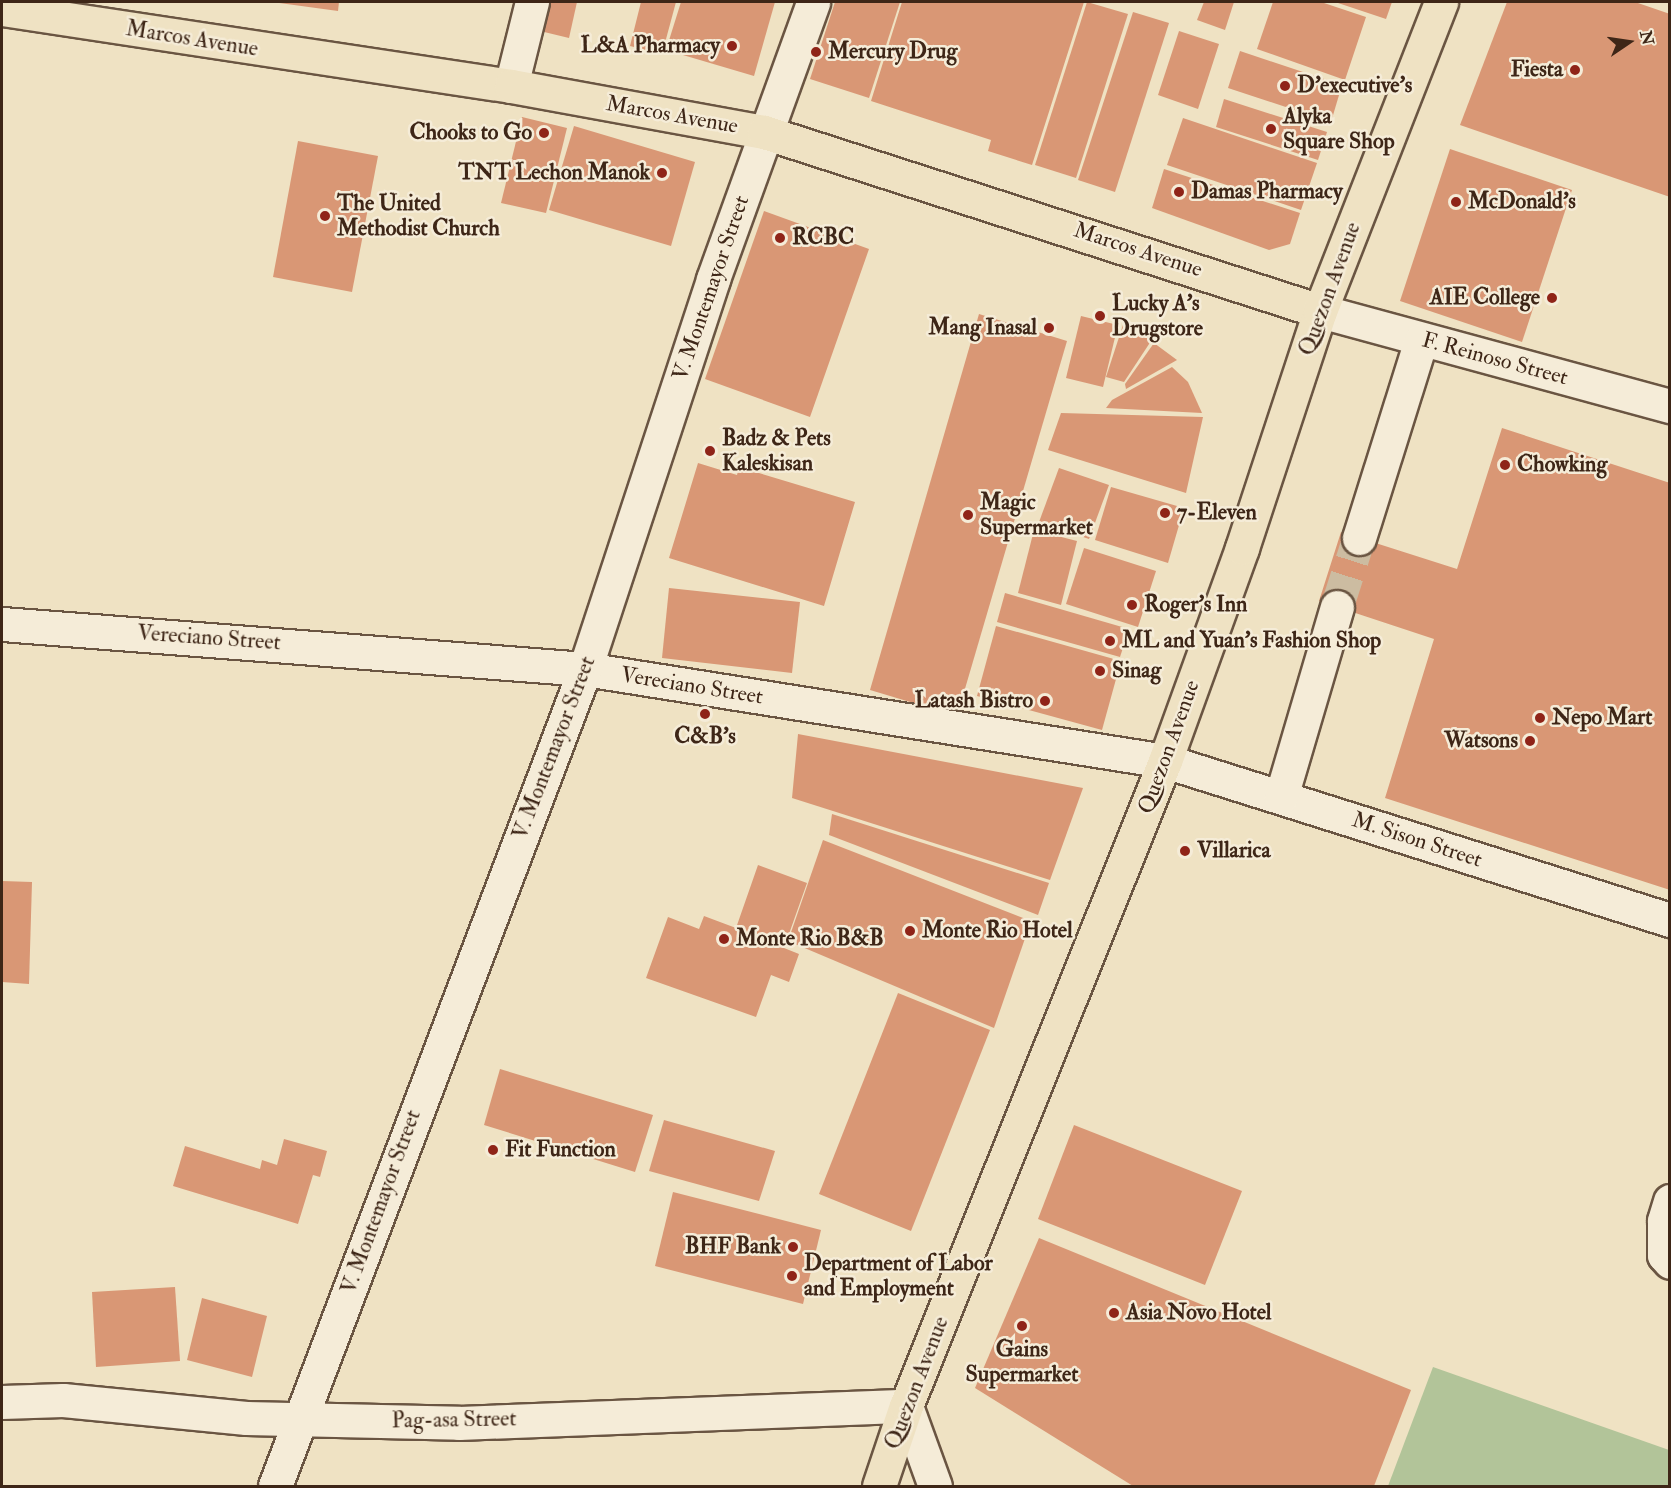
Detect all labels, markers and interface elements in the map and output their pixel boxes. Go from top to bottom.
north arrow [1599,12,1659,72]
street label: Marcos Avenue [124,16,260,62]
text: N [1635,29,1658,47]
place label: L&A Pharmacy [581,33,720,59]
marker: L&A Pharmacy [725,39,739,53]
place label: Mercury Drug [828,39,957,65]
marker: Mercury Drug [809,45,823,59]
place label: Fiesta [1511,57,1563,83]
marker: Fiesta [1568,63,1582,77]
place label: D'executive's [1297,73,1412,99]
marker: D'executive's [1278,79,1292,93]
street label: Marcos Avenue [604,90,740,140]
place label: Alyka Square Shop [1283,103,1395,154]
place label: Chooks to Go [409,120,532,146]
marker: Alyka Square Shop [1264,122,1278,136]
marker: Chooks to Go [537,126,551,140]
place label: TNT Lechon Manok [458,160,650,186]
marker: TNT Lechon Manok [655,166,669,180]
place label: Damas Pharmacy [1191,179,1343,205]
marker: Damas Pharmacy [1172,185,1186,199]
place label: McDonald's [1468,189,1576,215]
place label: The United Methodist Church [337,190,500,242]
street label: V. Montemayor Street [667,192,755,384]
marker: McDonald's [1449,195,1463,209]
marker: The United Methodist Church [318,209,332,223]
street label: Marcos Avenue [1070,217,1206,283]
street label: Quezon Avenue [1294,219,1366,359]
place label: RCBC [792,225,854,251]
marker: RCBC [773,231,787,245]
place label: AIE College [1430,285,1540,311]
place label: Lucky A's Drugstore [1112,290,1203,342]
marker: AIE College [1545,291,1559,305]
marker: Lucky A's Drugstore [1093,309,1107,323]
place label: Mang Inasal [929,315,1037,341]
marker: Mang Inasal [1042,321,1056,335]
street label: F. Reinoso Street [1419,327,1571,391]
place label: Badz & Pets Kaleskisan [722,425,831,476]
marker: Badz & Pets Kaleskisan [703,444,717,458]
place label: Chowking [1517,452,1607,478]
marker: Chowking [1498,458,1512,472]
place label: Magic Supermarket [980,489,1093,540]
place label: 7-Eleven [1177,500,1257,526]
marker: 7-Eleven [1158,506,1172,520]
marker: Magic Supermarket [961,508,975,522]
place label: Roger's Inn [1144,592,1247,618]
marker: Roger's Inn [1125,598,1139,612]
street label: Vereciano Street [136,620,282,656]
place label: ML and Yuan's Fashion Shop [1122,628,1381,654]
marker: ML and Yuan's Fashion Shop [1103,634,1117,648]
street label: V. Montemayor Street [507,653,601,843]
place label: Sinag [1112,658,1161,684]
street label: Vereciano Street [619,662,765,710]
marker: Sinag [1093,664,1107,678]
street label: Quezon Avenue [1133,677,1205,817]
place label: Latash Bistro [915,688,1033,714]
marker: Latash Bistro [1038,694,1052,708]
place label: Nepo Mart [1552,705,1652,731]
marker: C&B's [698,707,712,721]
marker: Nepo Mart [1533,711,1547,725]
place label: C&B's [674,724,736,750]
place label: Watsons [1444,728,1518,754]
marker: Watsons [1523,734,1537,748]
street label: M. Sison Street [1349,807,1485,873]
place label: Villarica [1197,838,1271,864]
marker: Villarica [1178,844,1192,858]
place label: Monte Rio Hotel [922,918,1073,944]
marker: Monte Rio Hotel [903,924,917,938]
place label: Monte Rio B&B [736,926,884,952]
marker: Monte Rio B&B [717,932,731,946]
street label: V. Montemayor Street [335,1106,427,1298]
place label: Fit Function [505,1137,616,1163]
marker: Fit Function [486,1143,500,1157]
place label: BHF Bank [685,1234,781,1260]
marker: BHF Bank [786,1240,800,1254]
place label: Department of Labor and Employment [804,1250,993,1302]
marker: Department of Labor and Employment [785,1269,799,1283]
place label: Asia Novo Hotel [1126,1300,1271,1326]
marker: Asia Novo Hotel [1107,1306,1121,1320]
street label: Quezon Avenue [880,1313,954,1453]
marker: Gains Supermarket [1015,1319,1029,1333]
place label: Gains Supermarket [966,1336,1078,1388]
street label: Pag-asa Street [391,1406,517,1434]

